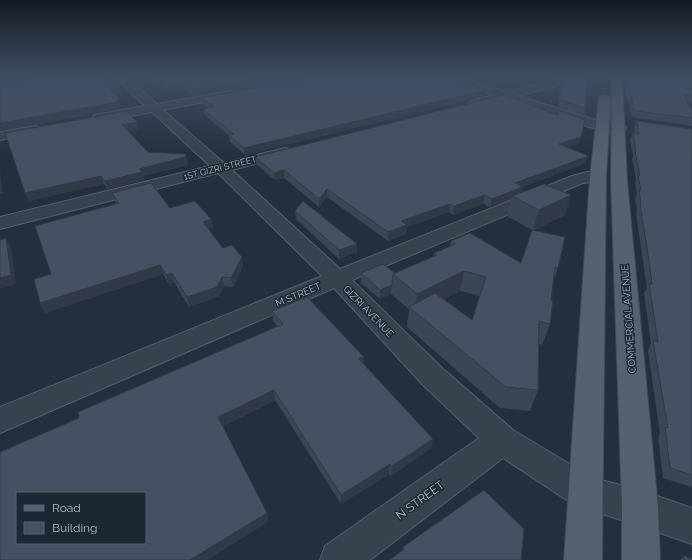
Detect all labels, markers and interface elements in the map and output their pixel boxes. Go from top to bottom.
street label: 1ST GIZRI STREET [182,154,258,182]
street label: COMMERCIAL AVENUE [619,264,638,374]
street label: M STREET [274,280,323,309]
street label: GIZRI AVENUE [341,283,396,339]
street label: N STREET [393,477,448,522]
legend [16,492,146,544]
text: Road [52,501,81,515]
text: Building [52,521,98,535]

